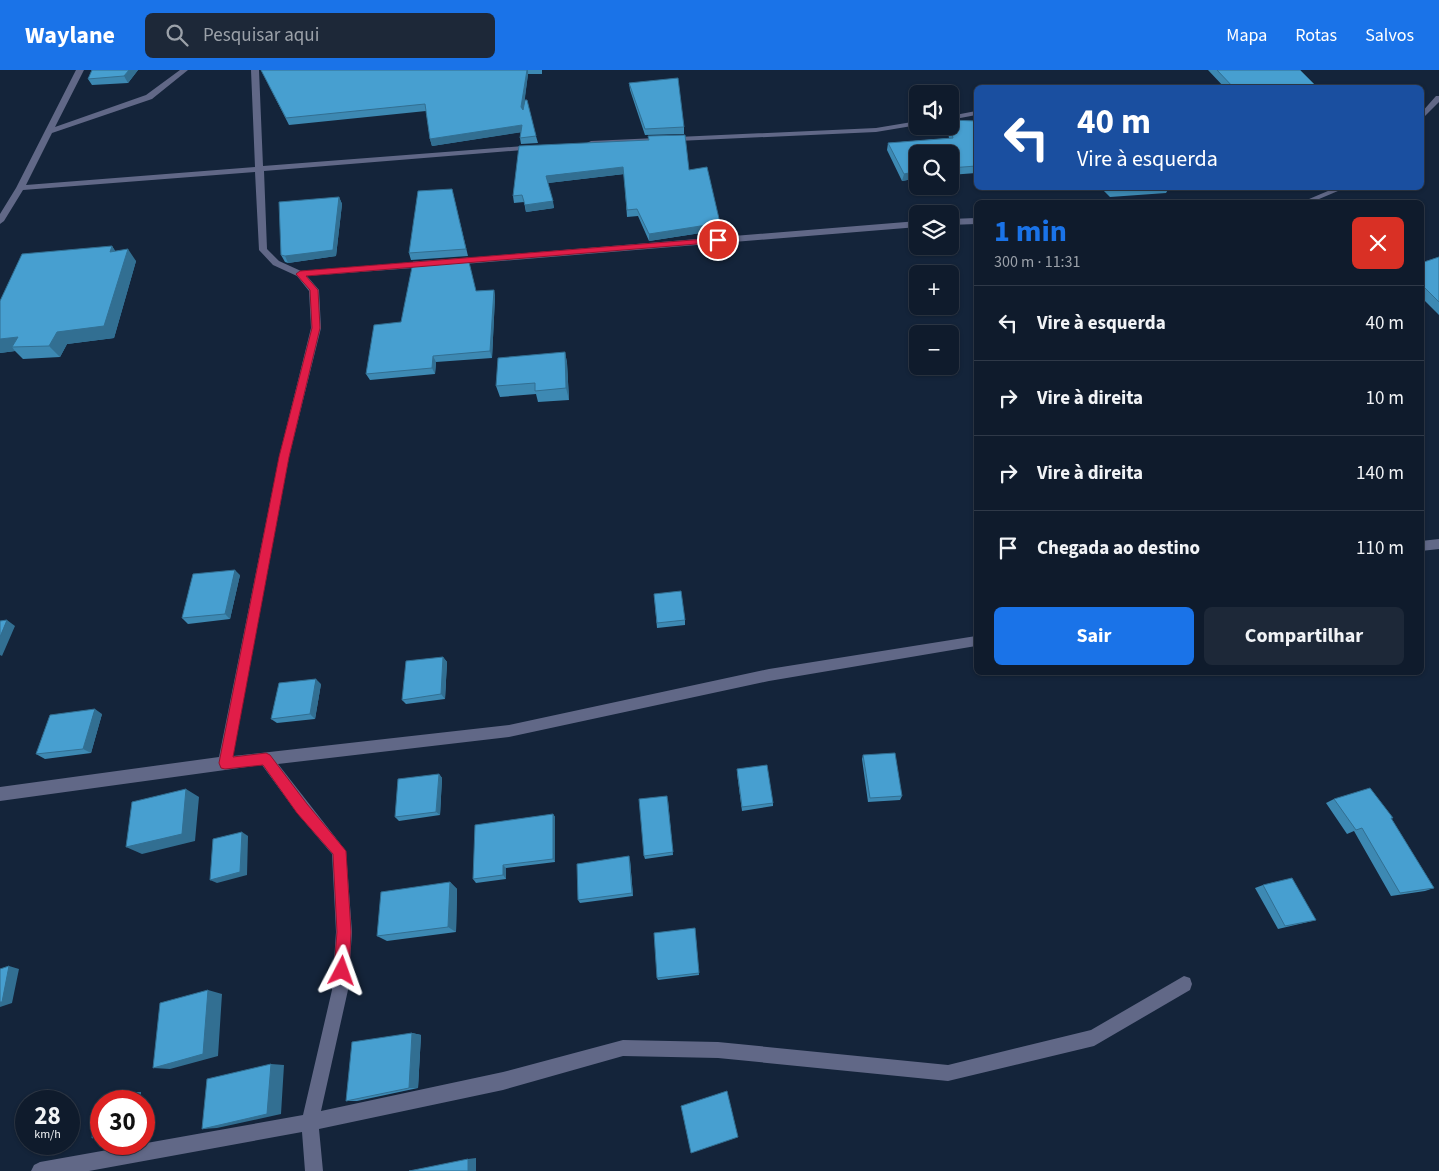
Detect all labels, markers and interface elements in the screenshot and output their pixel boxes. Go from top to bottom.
search box [145,13,495,58]
text: Waylane [25,18,115,53]
icon: search [163,21,191,49]
text: Pesquisar aqui [203,22,319,49]
text: Mapa [1226,23,1267,48]
text: Rotas [1295,23,1337,48]
text: Salvos [1365,23,1414,48]
map controls [909,85,959,375]
button: sound [909,85,959,135]
text: 40 m [1077,97,1151,147]
icon: left [994,105,1059,170]
text: Vire à esquerda [1077,143,1218,175]
button: search [909,145,959,195]
button: layers [909,205,959,255]
text: 1 min [994,210,1067,253]
button: close [1352,217,1404,269]
pin [697,219,739,261]
icon: arrive [704,226,732,254]
text: 300 m · 11:31 [994,251,1081,273]
button: + [909,265,959,315]
icon: left [994,309,1022,337]
text: Vire à esquerda [1037,310,1166,337]
text: 40 m [1366,310,1404,337]
button: − [909,325,959,375]
icon: right [994,384,1022,412]
text: Vire à direita [1037,385,1143,412]
text: 10 m [1366,385,1404,412]
icon: right [994,459,1022,487]
text: Vire à direita [1037,460,1143,487]
text: 140 m [1356,460,1404,487]
icon: arrive [994,534,1022,562]
text: Chegada ao destino [1037,535,1200,562]
text: 110 m [1356,535,1404,562]
button: Sair [994,607,1194,665]
button: Compartilhar [1204,607,1404,665]
position arrow [315,944,367,996]
speed limit sign: 30 [90,1090,155,1155]
text: 28 [34,1098,61,1134]
text: km/h [34,1126,61,1143]

